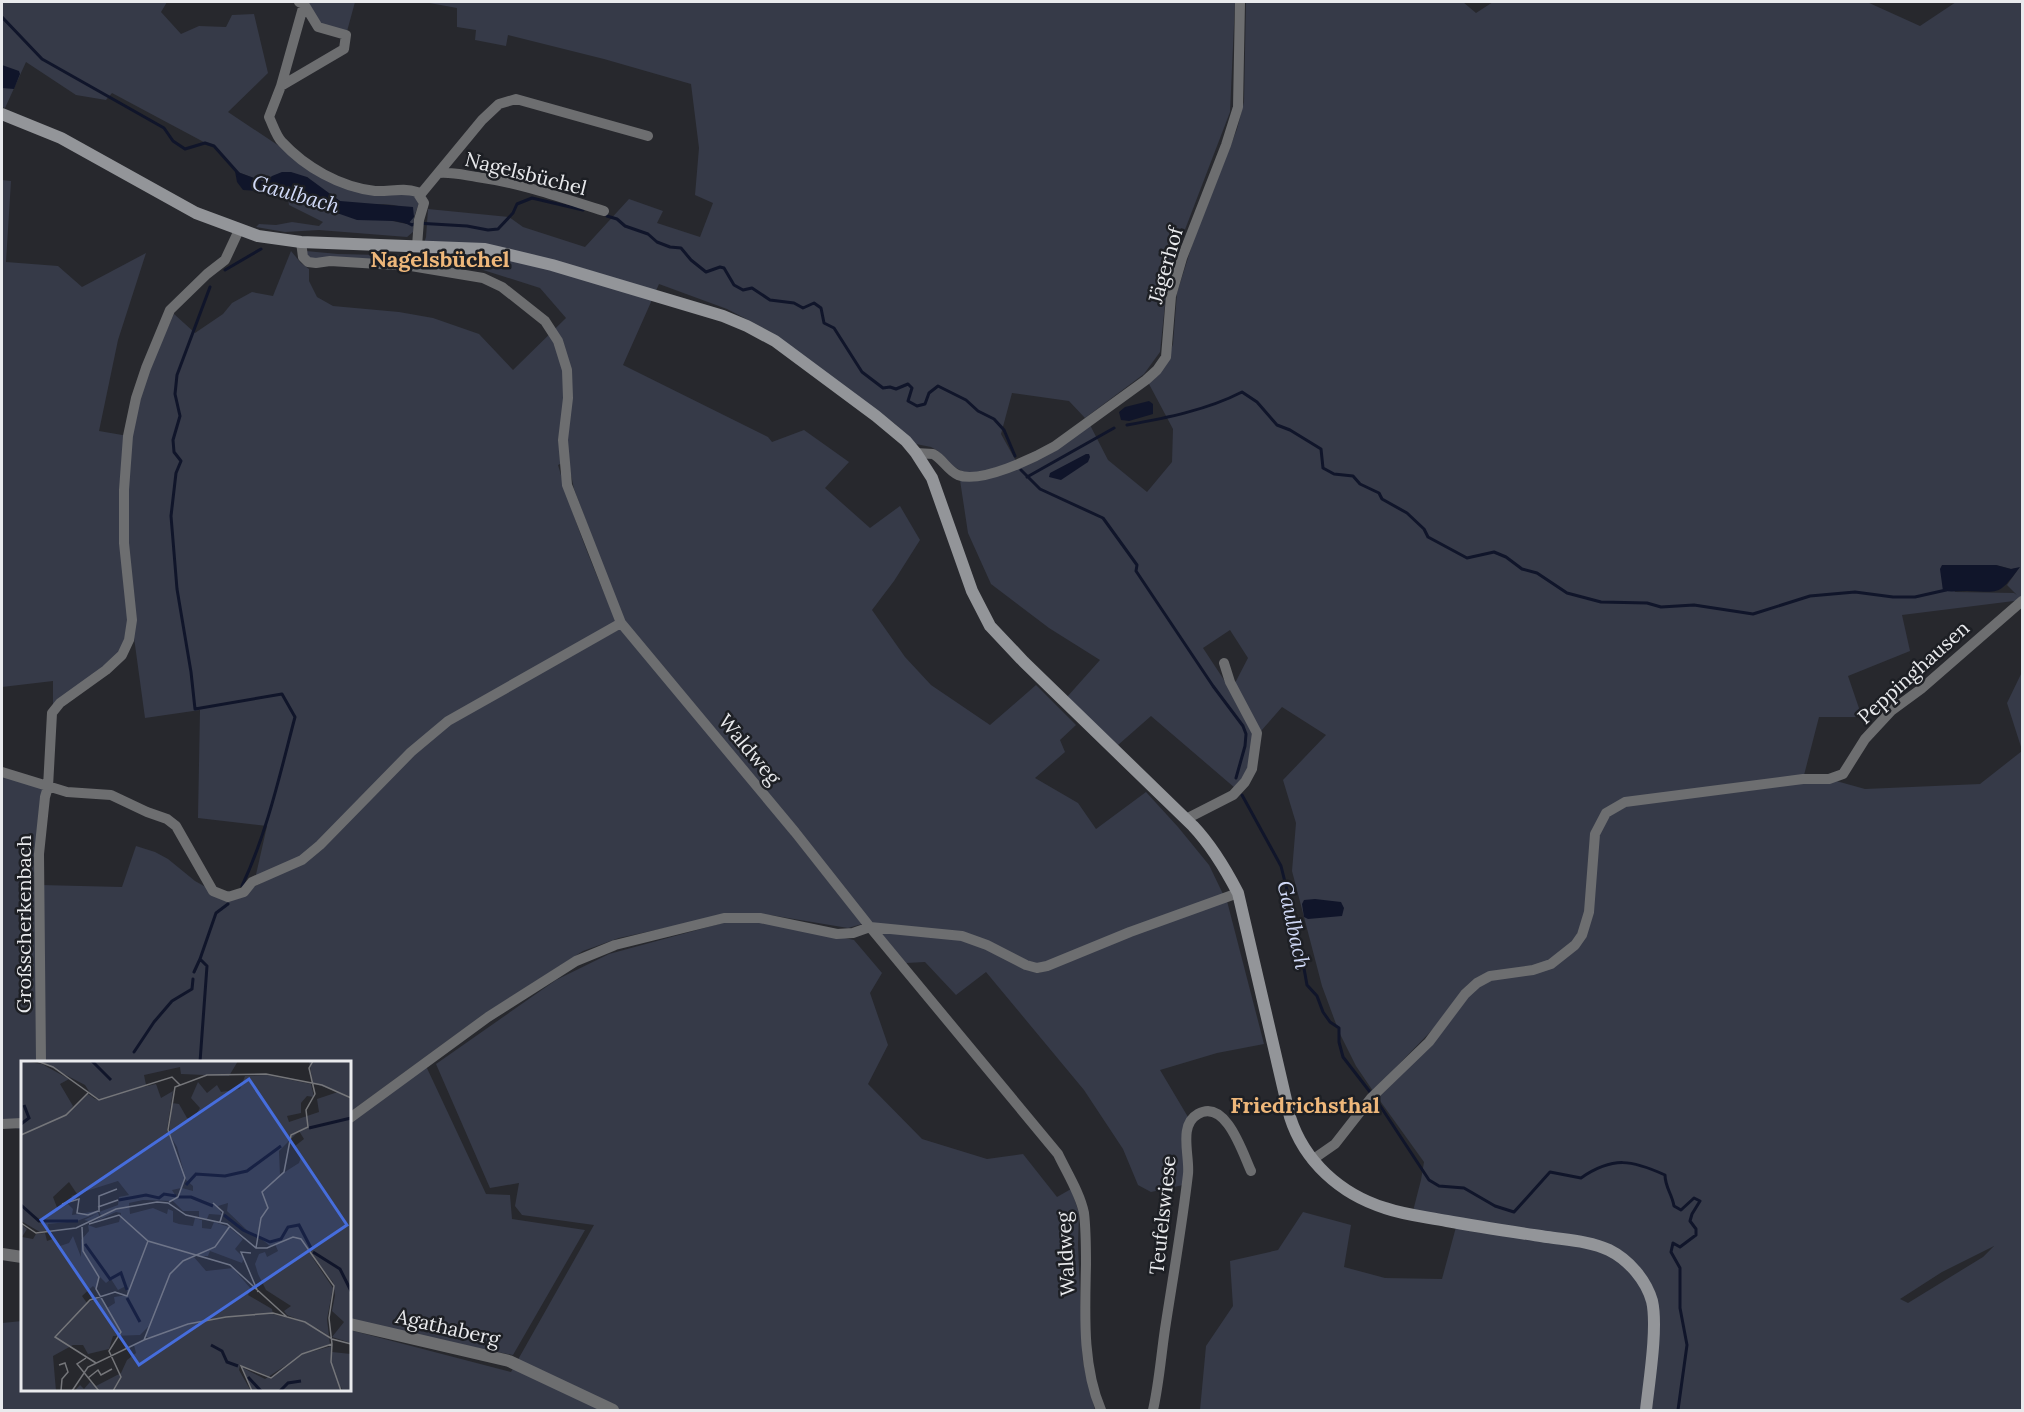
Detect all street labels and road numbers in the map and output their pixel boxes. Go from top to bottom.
street label: Nagelsbüchel [463,146,589,200]
street label: Jägerhof [1142,223,1188,307]
street label: Peppinghausen [1852,615,1974,729]
street label: Waldweg [713,709,787,790]
street label: Großscherkenbach [11,835,36,1013]
street label: Teufelswiese [1143,1154,1181,1276]
street label: Waldweg [1050,1210,1080,1297]
street label: Agathaberg [393,1303,503,1351]

